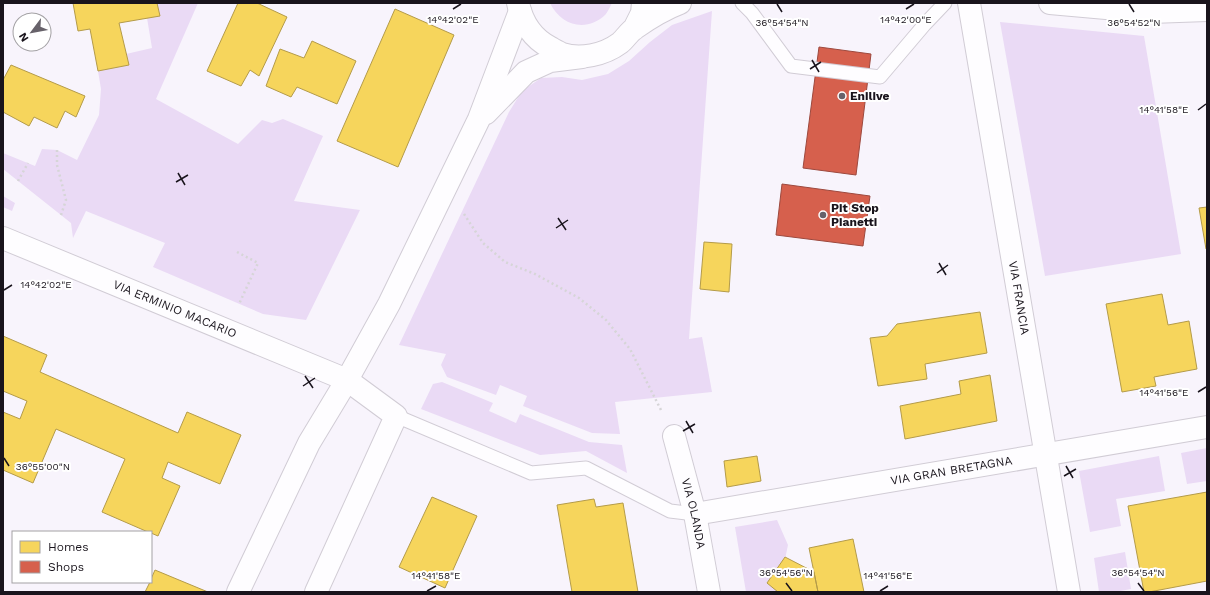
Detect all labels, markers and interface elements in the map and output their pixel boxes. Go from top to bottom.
north arrow [12,12,52,52]
text: 14°42'02"E [427,14,479,25]
text: 14°42'00"E [880,14,932,25]
text: 36°54'54"N [755,17,809,28]
text: 36°54'52"N [1107,17,1161,28]
text: N [16,30,32,44]
place label: Enilive [850,89,890,103]
marker: Enilive [837,91,847,101]
text: 14°41'58"E [1140,104,1188,115]
place label: Pit Stop Pianetti [831,201,879,229]
marker: Pit Stop Pianetti [818,210,828,220]
street label: VIA FRANCIA [1006,260,1032,336]
street label: VIA ERMINIO MACARIO [111,277,239,341]
text: 14°42'02"E [20,279,72,290]
text: 14°41'56"E [1140,387,1188,398]
street label: VIA GRAN BRETAGNA [889,453,1013,488]
text: 36°55'00"N [16,461,70,472]
street label: VIA OLANDA [679,477,708,550]
legend [12,531,152,583]
text: Homes [48,540,89,554]
text: Shops [48,560,84,574]
text: 36°54'56"N [759,567,813,578]
text: 36°54'54"N [1111,567,1165,578]
text: 14°41'58"E [412,570,460,581]
text: 14°41'56"E [864,570,912,581]

